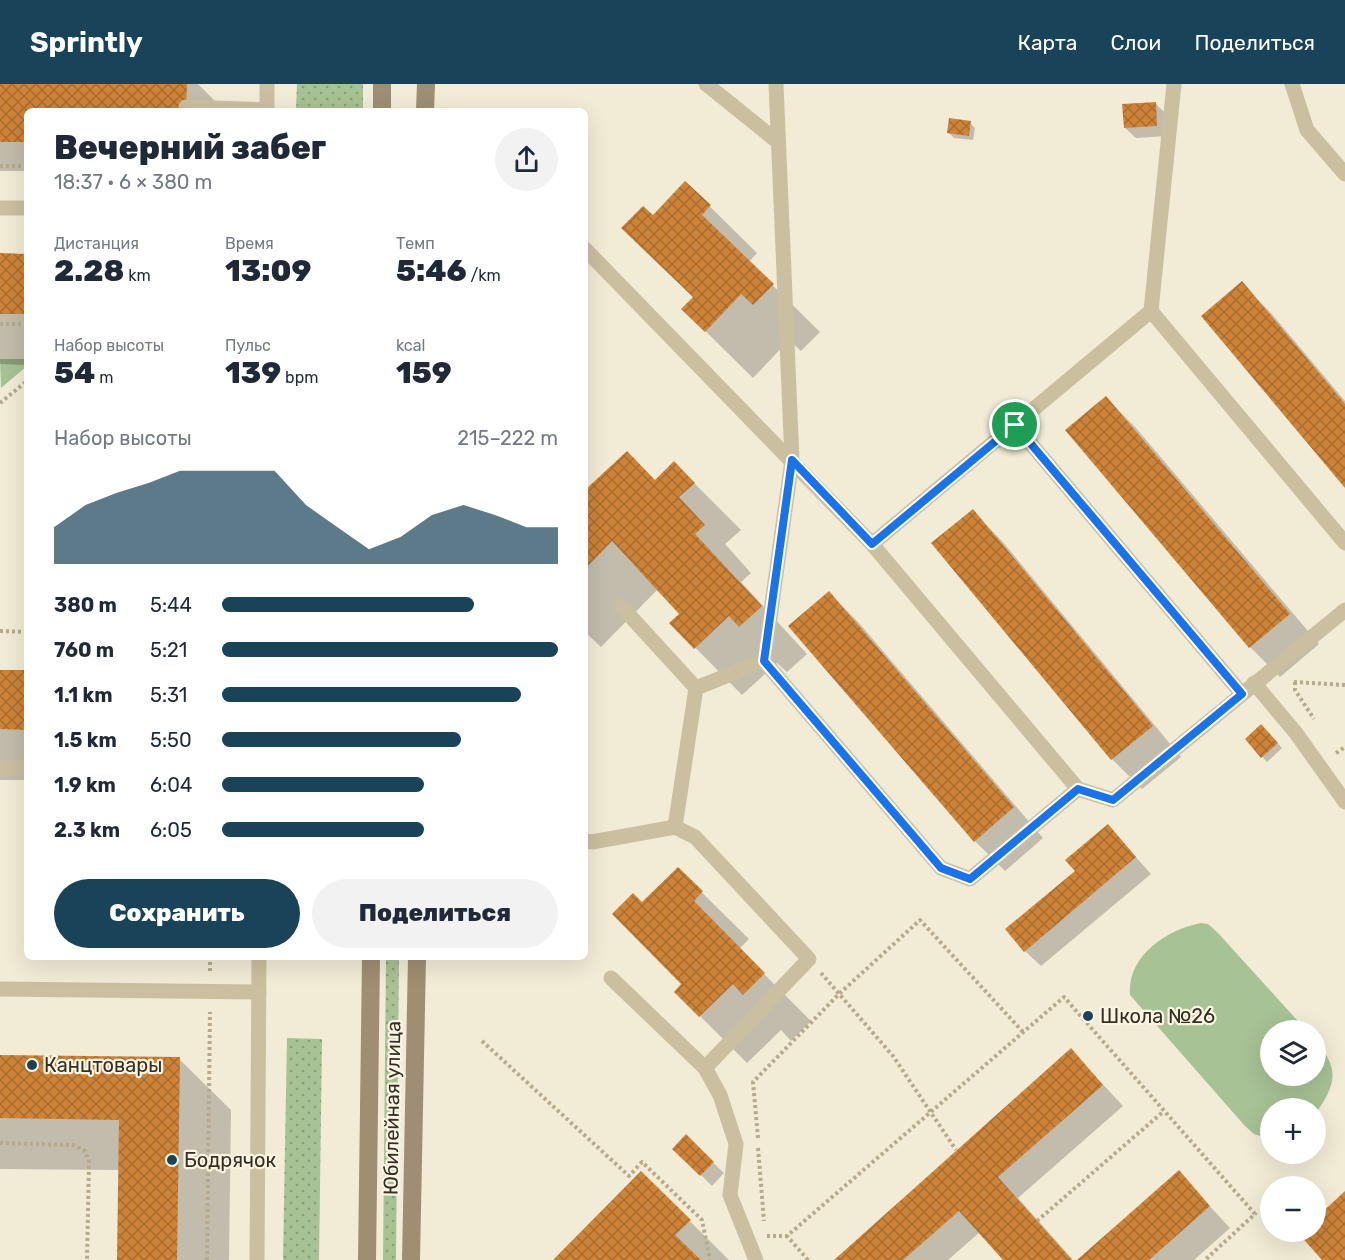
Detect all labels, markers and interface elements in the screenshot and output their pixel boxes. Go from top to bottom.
text: Sprintly [30,26,143,59]
text: Карта [1017,30,1077,55]
text: Слои [1110,30,1161,55]
text: Поделиться [1194,30,1315,55]
text: Вечерний забег [54,128,326,167]
button: share [495,128,558,191]
text: 18:37 · 6 × 380 m [54,170,212,194]
text: Дистанция [54,234,139,253]
text: Время [225,234,274,253]
text: Темп [396,234,435,253]
text: 2.28 [54,253,124,289]
text: 13:09 [225,253,311,289]
text: 5:46 [396,253,467,289]
text: km [124,266,151,285]
text: /km [467,266,501,285]
text: Набор высоты [54,336,164,355]
text: Пульс [225,336,271,355]
text: kcal [396,336,425,355]
text: 54 [54,355,95,391]
text: 139 [225,355,281,391]
text: 159 [396,355,452,391]
text: m [95,368,113,387]
text: bpm [281,368,318,387]
pin [989,399,1040,450]
icon: arrive [998,408,1031,441]
text: Набор высоты [54,426,192,450]
text: 215–222 m [457,426,558,450]
text: 380 m [54,593,117,617]
text: 5:44 [150,593,192,617]
text: 760 m [54,638,114,662]
text: 5:21 [150,638,187,662]
text: 1.1 km [54,683,113,707]
text: 5:31 [150,683,187,707]
text: 1.5 km [54,728,117,752]
text: 5:50 [150,728,192,752]
text: 1.9 km [54,773,116,797]
text: 6:04 [150,773,192,797]
text: 2.3 km [54,818,120,842]
text: 6:05 [150,818,192,842]
button: Сохранить [54,879,300,948]
button: Поделиться [312,879,558,948]
place label: Школа №26 [1100,1004,1215,1028]
marker: Школа №26 [1081,1009,1095,1023]
map controls [1260,1020,1326,1242]
button: layers [1260,1020,1326,1086]
street label: Юбилейная улица [378,1021,406,1195]
place label: Канцтовары [44,1053,162,1077]
marker: Канцтовары [25,1058,39,1072]
button: + [1260,1098,1326,1164]
place label: Бодрячок [184,1148,277,1172]
marker: Бодрячок [165,1153,179,1167]
button: − [1260,1176,1326,1242]

